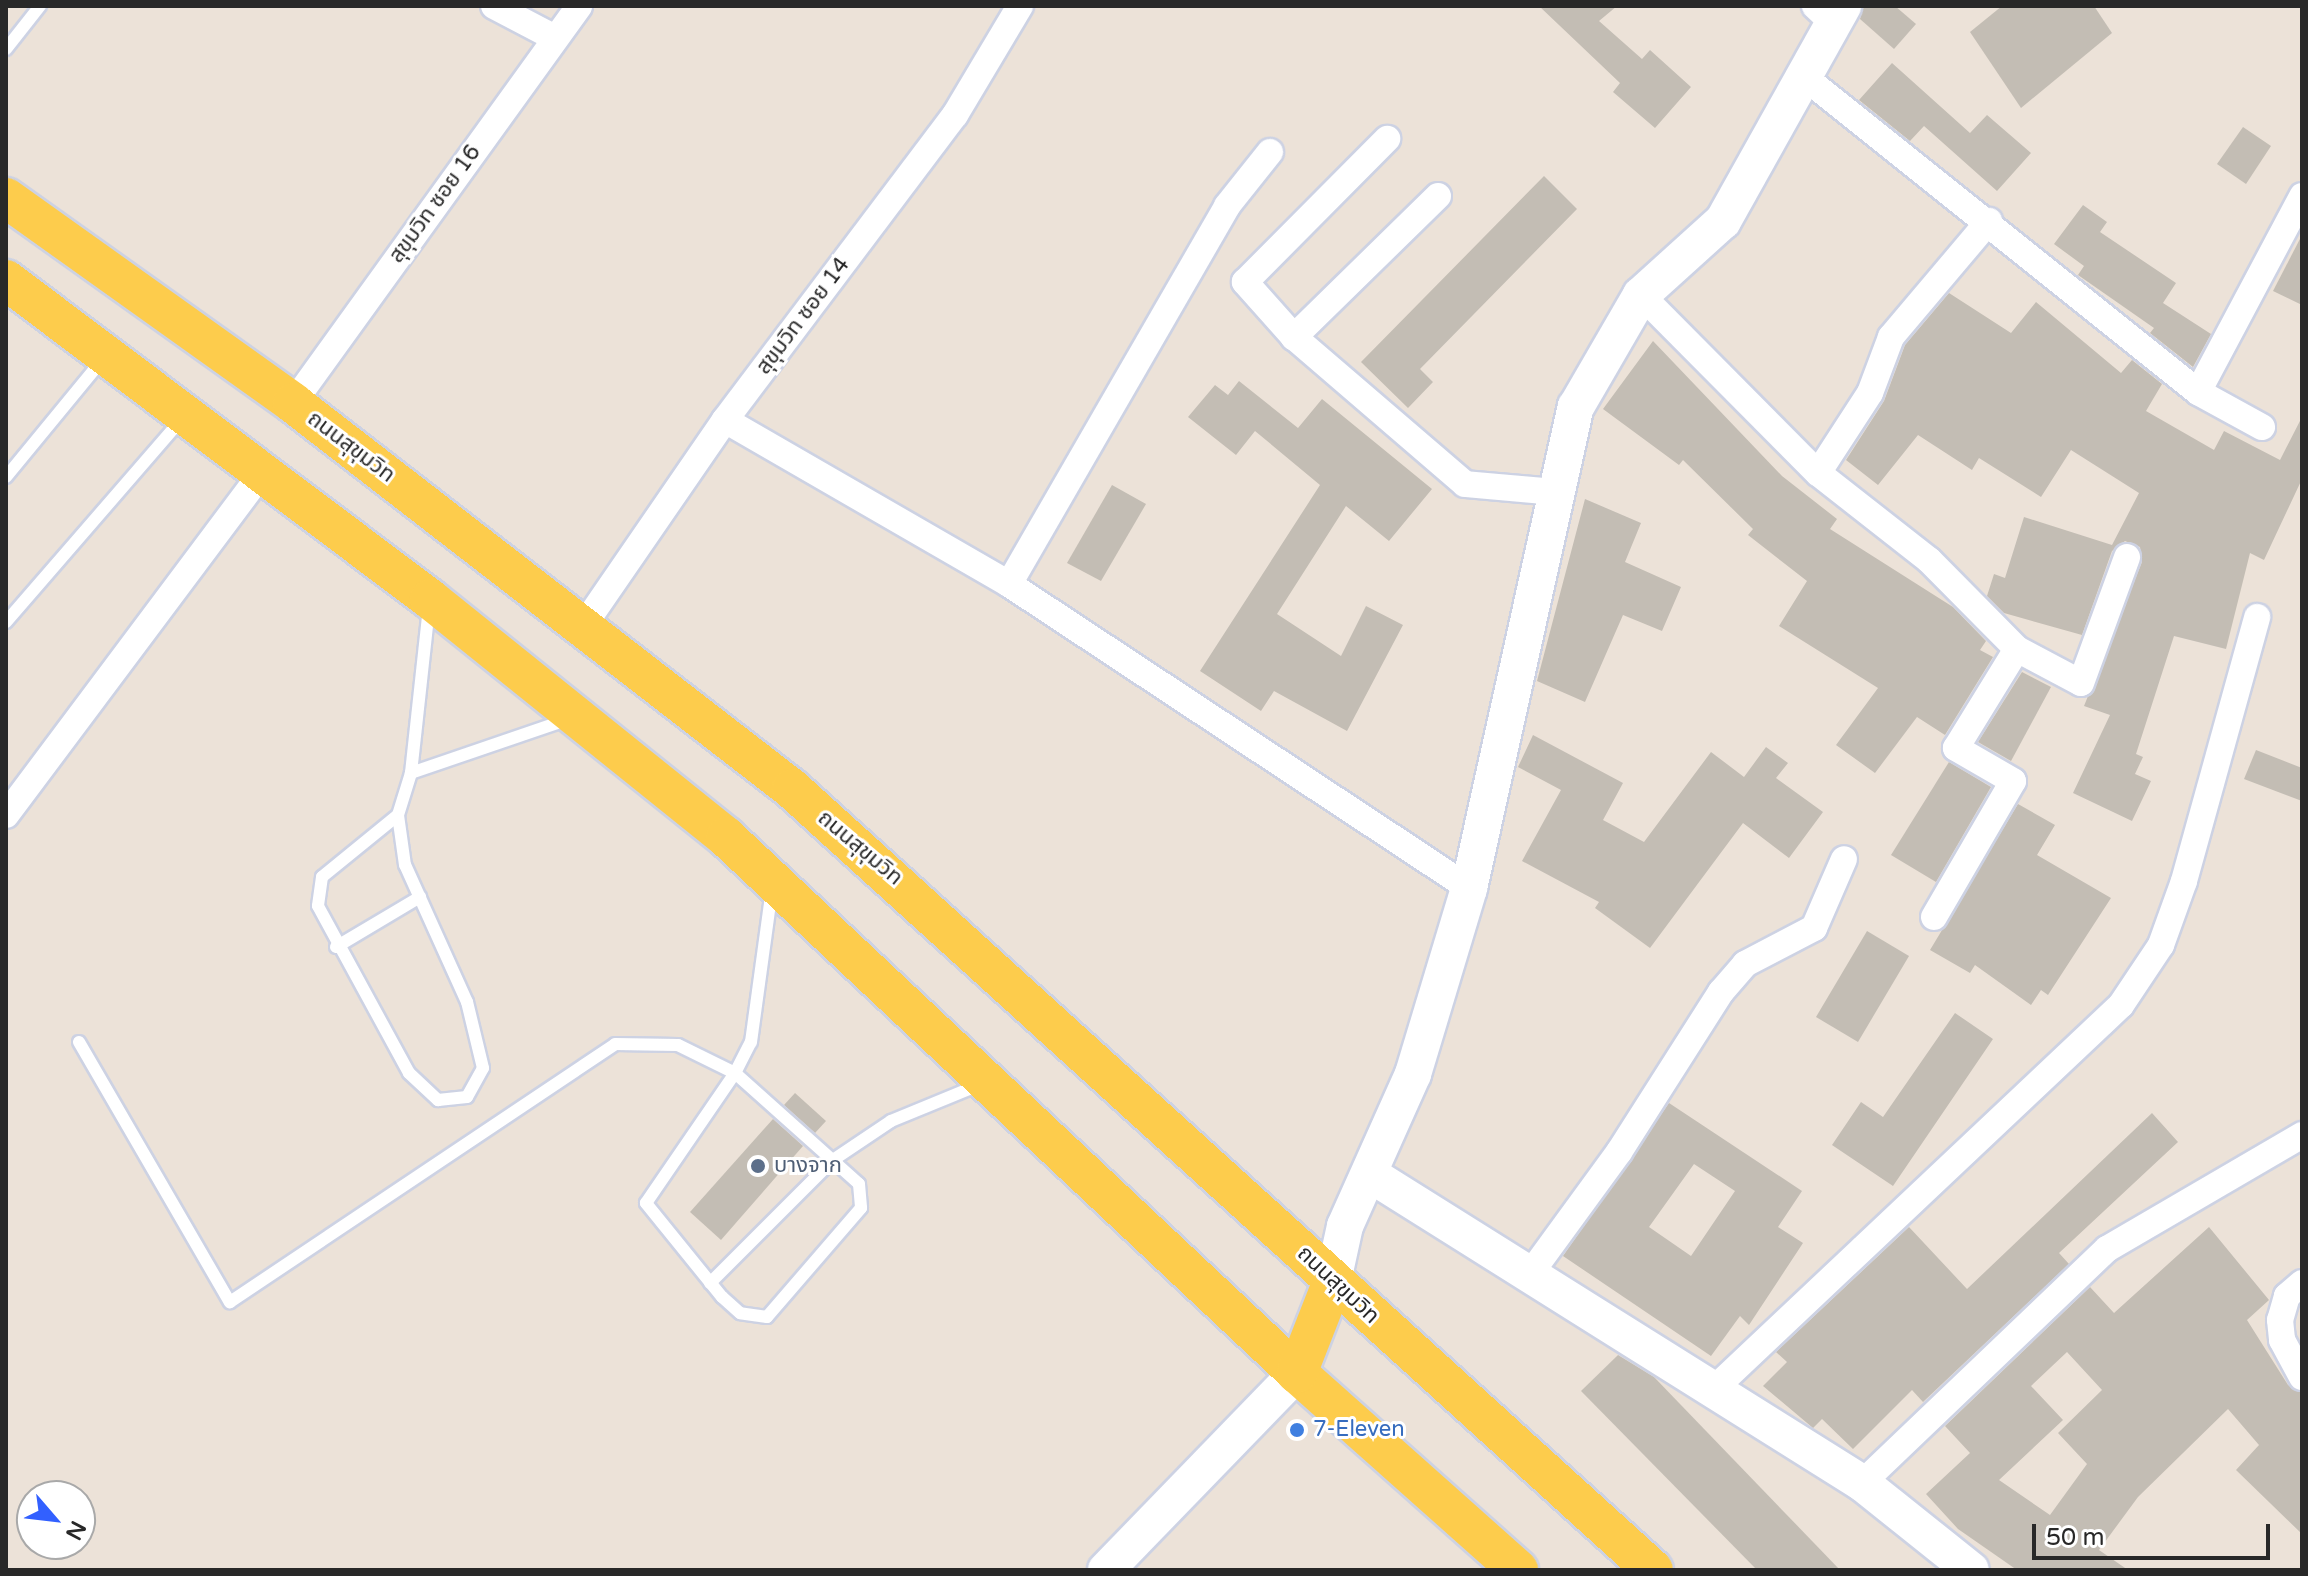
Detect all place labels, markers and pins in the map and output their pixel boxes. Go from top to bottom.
place label: บางจาก [774,1153,842,1179]
marker: บางจาก [749,1157,767,1175]
place label: 7-Eleven [1313,1417,1405,1443]
marker: 7-Eleven [1288,1421,1306,1439]

